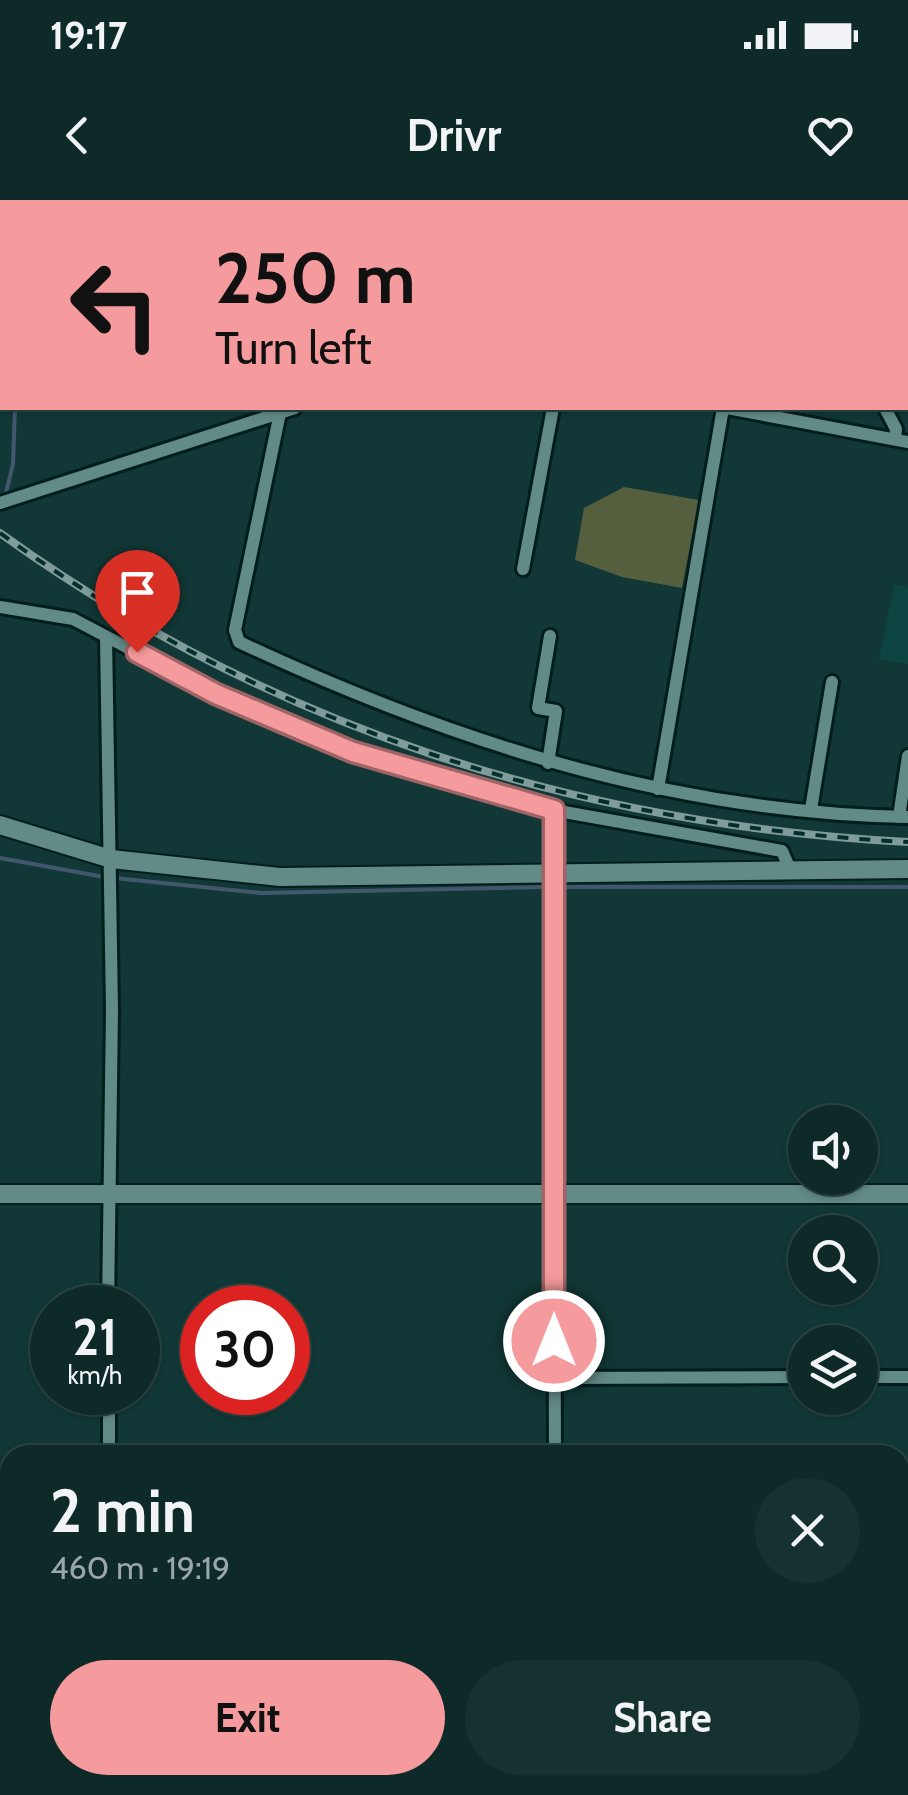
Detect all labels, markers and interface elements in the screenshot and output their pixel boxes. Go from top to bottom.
text: 19:17 [50,12,127,59]
icon: back [50,108,105,163]
text: Drivr [407,108,501,162]
icon: heart [803,108,858,163]
text: 250 m [215,235,416,321]
icon: left [50,240,180,370]
text: Turn left [215,321,372,375]
pin [95,550,180,653]
icon: arrive [110,565,165,620]
map controls [788,1105,878,1415]
button: sound [788,1105,878,1195]
button: search [788,1215,878,1305]
speed limit sign: 30 [180,1285,310,1415]
position arrow [502,1289,606,1393]
text: 21 [73,1307,117,1368]
button: layers [788,1325,878,1415]
text: km/h [68,1360,122,1390]
text: 2 min [50,1474,195,1547]
button: close [755,1478,860,1583]
text: 460 m · 19:19 [50,1548,230,1587]
button: Exit [50,1660,445,1775]
button: Share [465,1660,860,1775]

